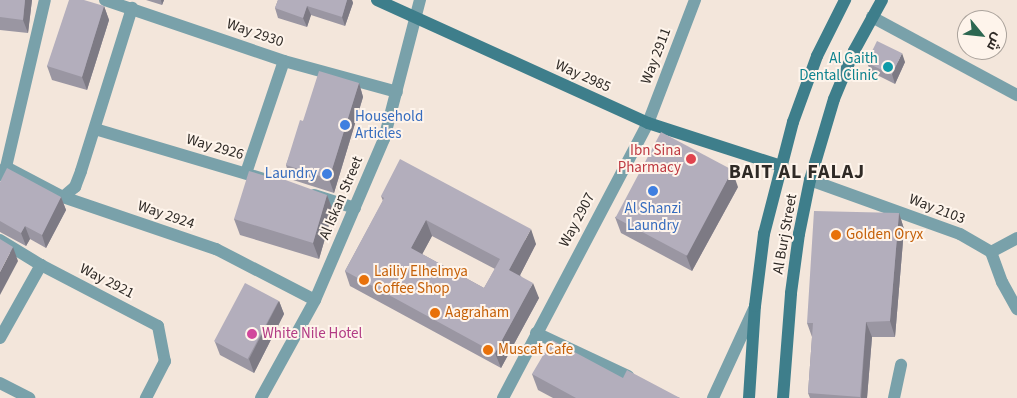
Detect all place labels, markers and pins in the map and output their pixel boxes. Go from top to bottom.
place label: Al Gaith Dental Clinic [799,49,878,84]
marker: Al Gaith Dental Clinic [882,61,894,73]
place label: Household Articles [355,107,423,142]
marker: Household Articles [339,119,351,131]
place label: Ibn Sina Pharmacy [618,141,681,176]
marker: Ibn Sina Pharmacy [685,153,697,165]
place label: Laundry [265,165,317,183]
marker: Laundry [321,168,333,180]
marker: Al Shanzi Laundry [647,185,659,197]
place label: Al Shanzi Laundry [625,199,681,234]
place label: Golden Oryx [846,226,923,244]
marker: Golden Oryx [830,229,842,241]
place label: Lailiy Elhelmya Coffee Shop [374,262,468,297]
marker: Lailiy Elhelmya Coffee Shop [358,274,370,286]
place label: Aagraham [445,304,509,322]
marker: Aagraham [429,307,441,319]
place label: White Nile Hotel [262,325,362,343]
marker: White Nile Hotel [246,328,258,340]
place label: Muscat Cafe [498,341,573,359]
marker: Muscat Cafe [482,344,494,356]

